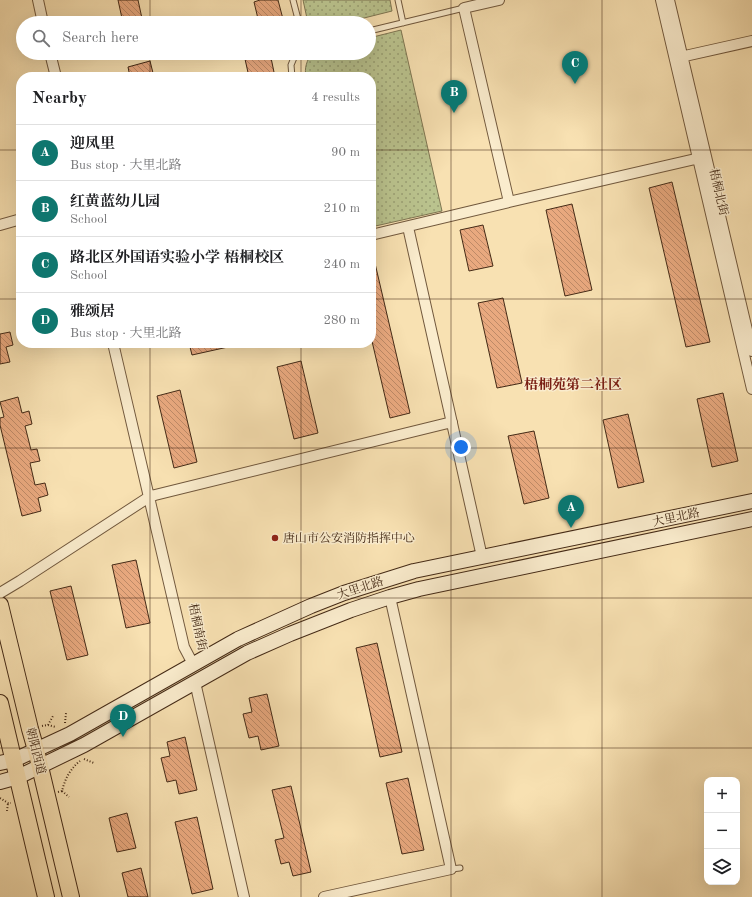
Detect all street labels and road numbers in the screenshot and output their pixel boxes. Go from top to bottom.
street label: 梧桐北街 [707,167,731,218]
street label: 大里北路 [651,505,701,529]
street label: 大里北路 [335,574,385,602]
street label: 梧桐南街 [186,602,210,653]
street label: 朝阳西道 [23,726,49,776]

